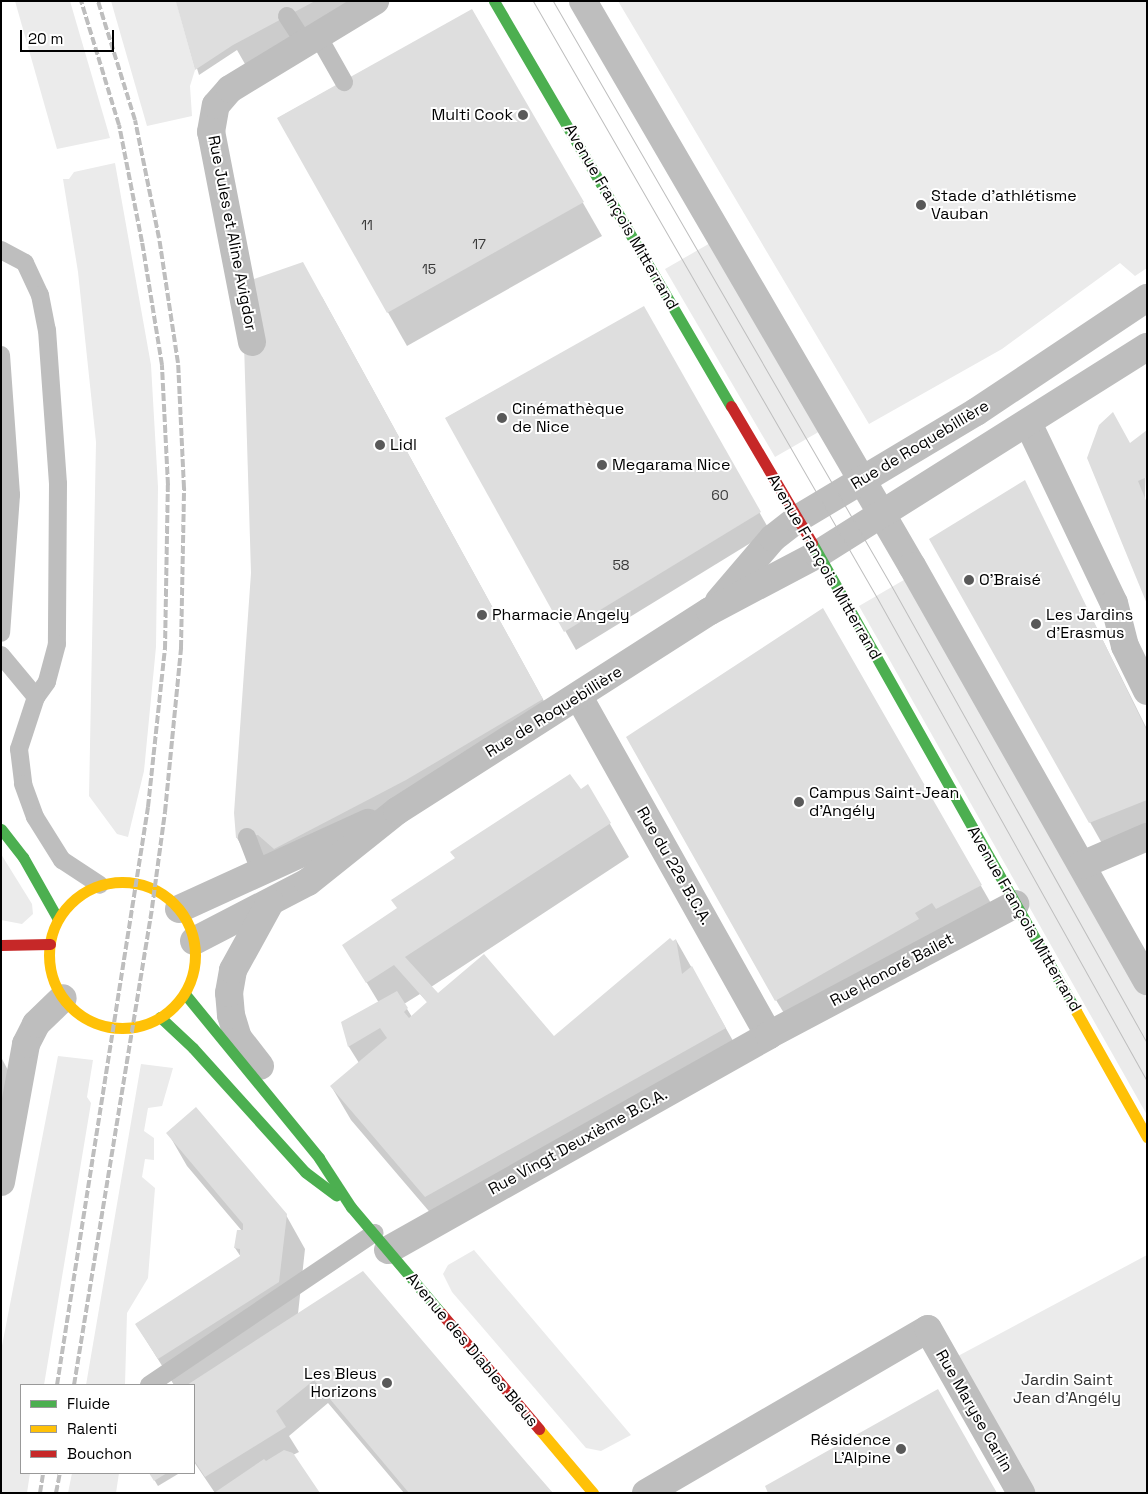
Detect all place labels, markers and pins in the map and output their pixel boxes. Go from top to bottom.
place label: Multi Cook [431,105,513,125]
marker: Multi Cook [517,109,529,121]
place label: Stade d'athlétisme Vauban [931,186,1077,224]
marker: Stade d'athlétisme Vauban [915,199,927,211]
place label: Cinémathèque de Nice [512,399,624,437]
marker: Cinémathèque de Nice [496,412,508,424]
place label: Lidl [390,435,417,455]
marker: Lidl [374,439,386,451]
place label: Megarama Nice [612,455,730,475]
marker: Megarama Nice [596,459,608,471]
place label: O'Braisé [979,570,1041,590]
marker: O'Braisé [963,574,975,586]
place label: Pharmacie Angely [492,605,630,625]
place label: Les Jardins d'Erasmus [1046,605,1133,643]
marker: Pharmacie Angely [476,609,488,621]
marker: Les Jardins d'Erasmus [1030,618,1042,630]
place label: Campus Saint-Jean d'Angély [809,783,959,821]
marker: Campus Saint-Jean d'Angély [793,796,805,808]
place label: Les Bleus Horizons [304,1364,377,1402]
marker: Les Bleus Horizons [381,1377,393,1389]
place label: Résidence L'Alpine [810,1430,891,1468]
marker: Résidence L'Alpine [895,1443,907,1455]

